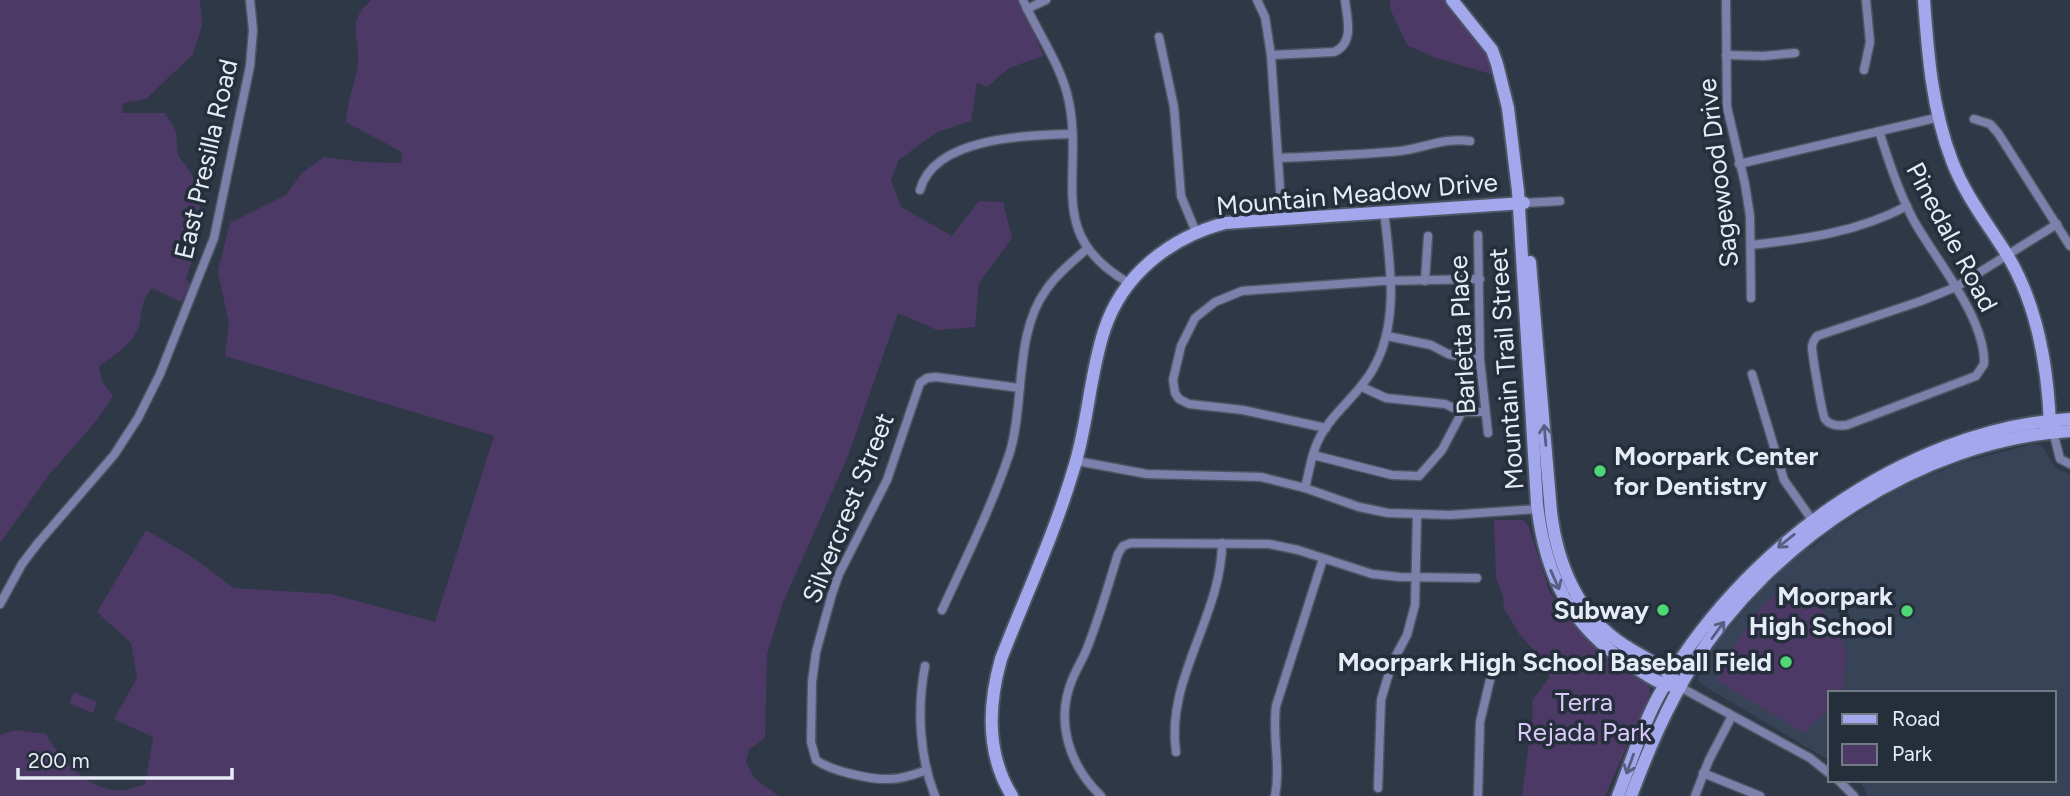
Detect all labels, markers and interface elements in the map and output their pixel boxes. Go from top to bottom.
street label: East Presilla Road [167,56,245,262]
street label: Sagewood Drive [1691,77,1745,269]
street label: Pinedale Road [1899,157,2005,317]
street label: Mountain Meadow Drive [1215,166,1499,222]
street label: Mountain Trail Street [1482,247,1530,491]
street label: Barletta Place [1442,255,1482,415]
street label: Silvercrest Street [795,408,901,608]
one-way arrow [1538,424,1551,447]
place label: Moorpark Center for Dentistry [1614,440,1819,502]
marker: Moorpark Center for Dentistry [1592,463,1608,479]
one-way arrow [1778,533,1796,548]
one-way arrow [1549,568,1562,590]
place label: Moorpark High School [1749,580,1893,642]
place label: Subway [1554,594,1649,626]
marker: Subway [1655,602,1671,618]
marker: Moorpark High School [1899,603,1915,619]
one-way arrow [1710,621,1725,640]
place label: Moorpark High School Baseball Field [1337,646,1772,678]
marker: Moorpark High School Baseball Field [1778,654,1794,670]
park label: Terra Rejada Park [1516,686,1652,748]
legend [1828,691,2056,782]
text: Road [1892,706,1940,731]
scale bar [18,736,231,780]
text: Park [1892,741,1933,766]
text: 200 m [28,748,90,773]
one-way arrow [1623,753,1635,775]

